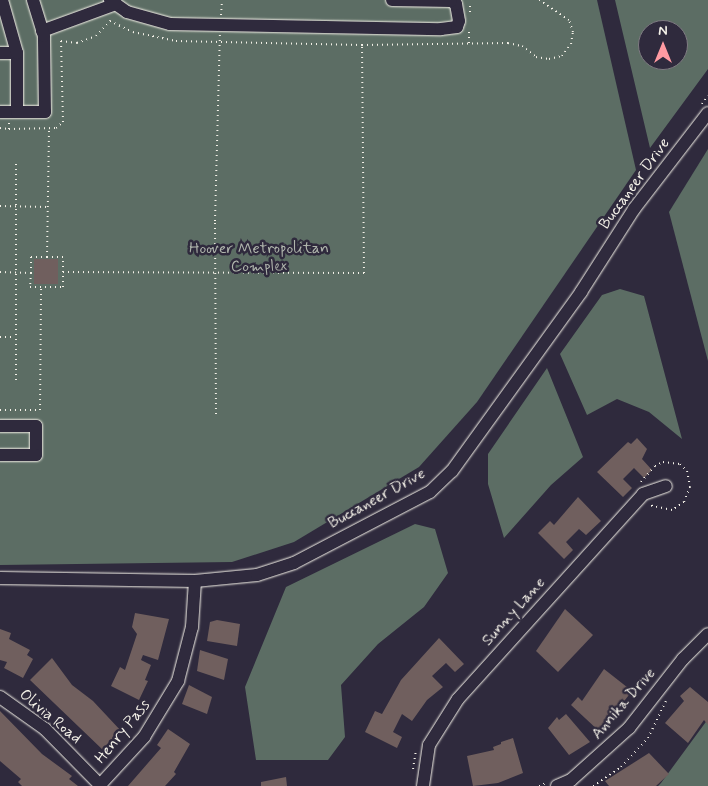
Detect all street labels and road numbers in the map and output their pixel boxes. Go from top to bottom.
street label: Buccaneer Drive [596,135,674,233]
street label: Buccaneer Drive [326,465,428,533]
street label: Sunny Lane [479,574,549,650]
street label: Annika Drive [588,664,660,744]
street label: Olivia Road [15,685,85,749]
street label: Henry Pass [91,696,155,768]

